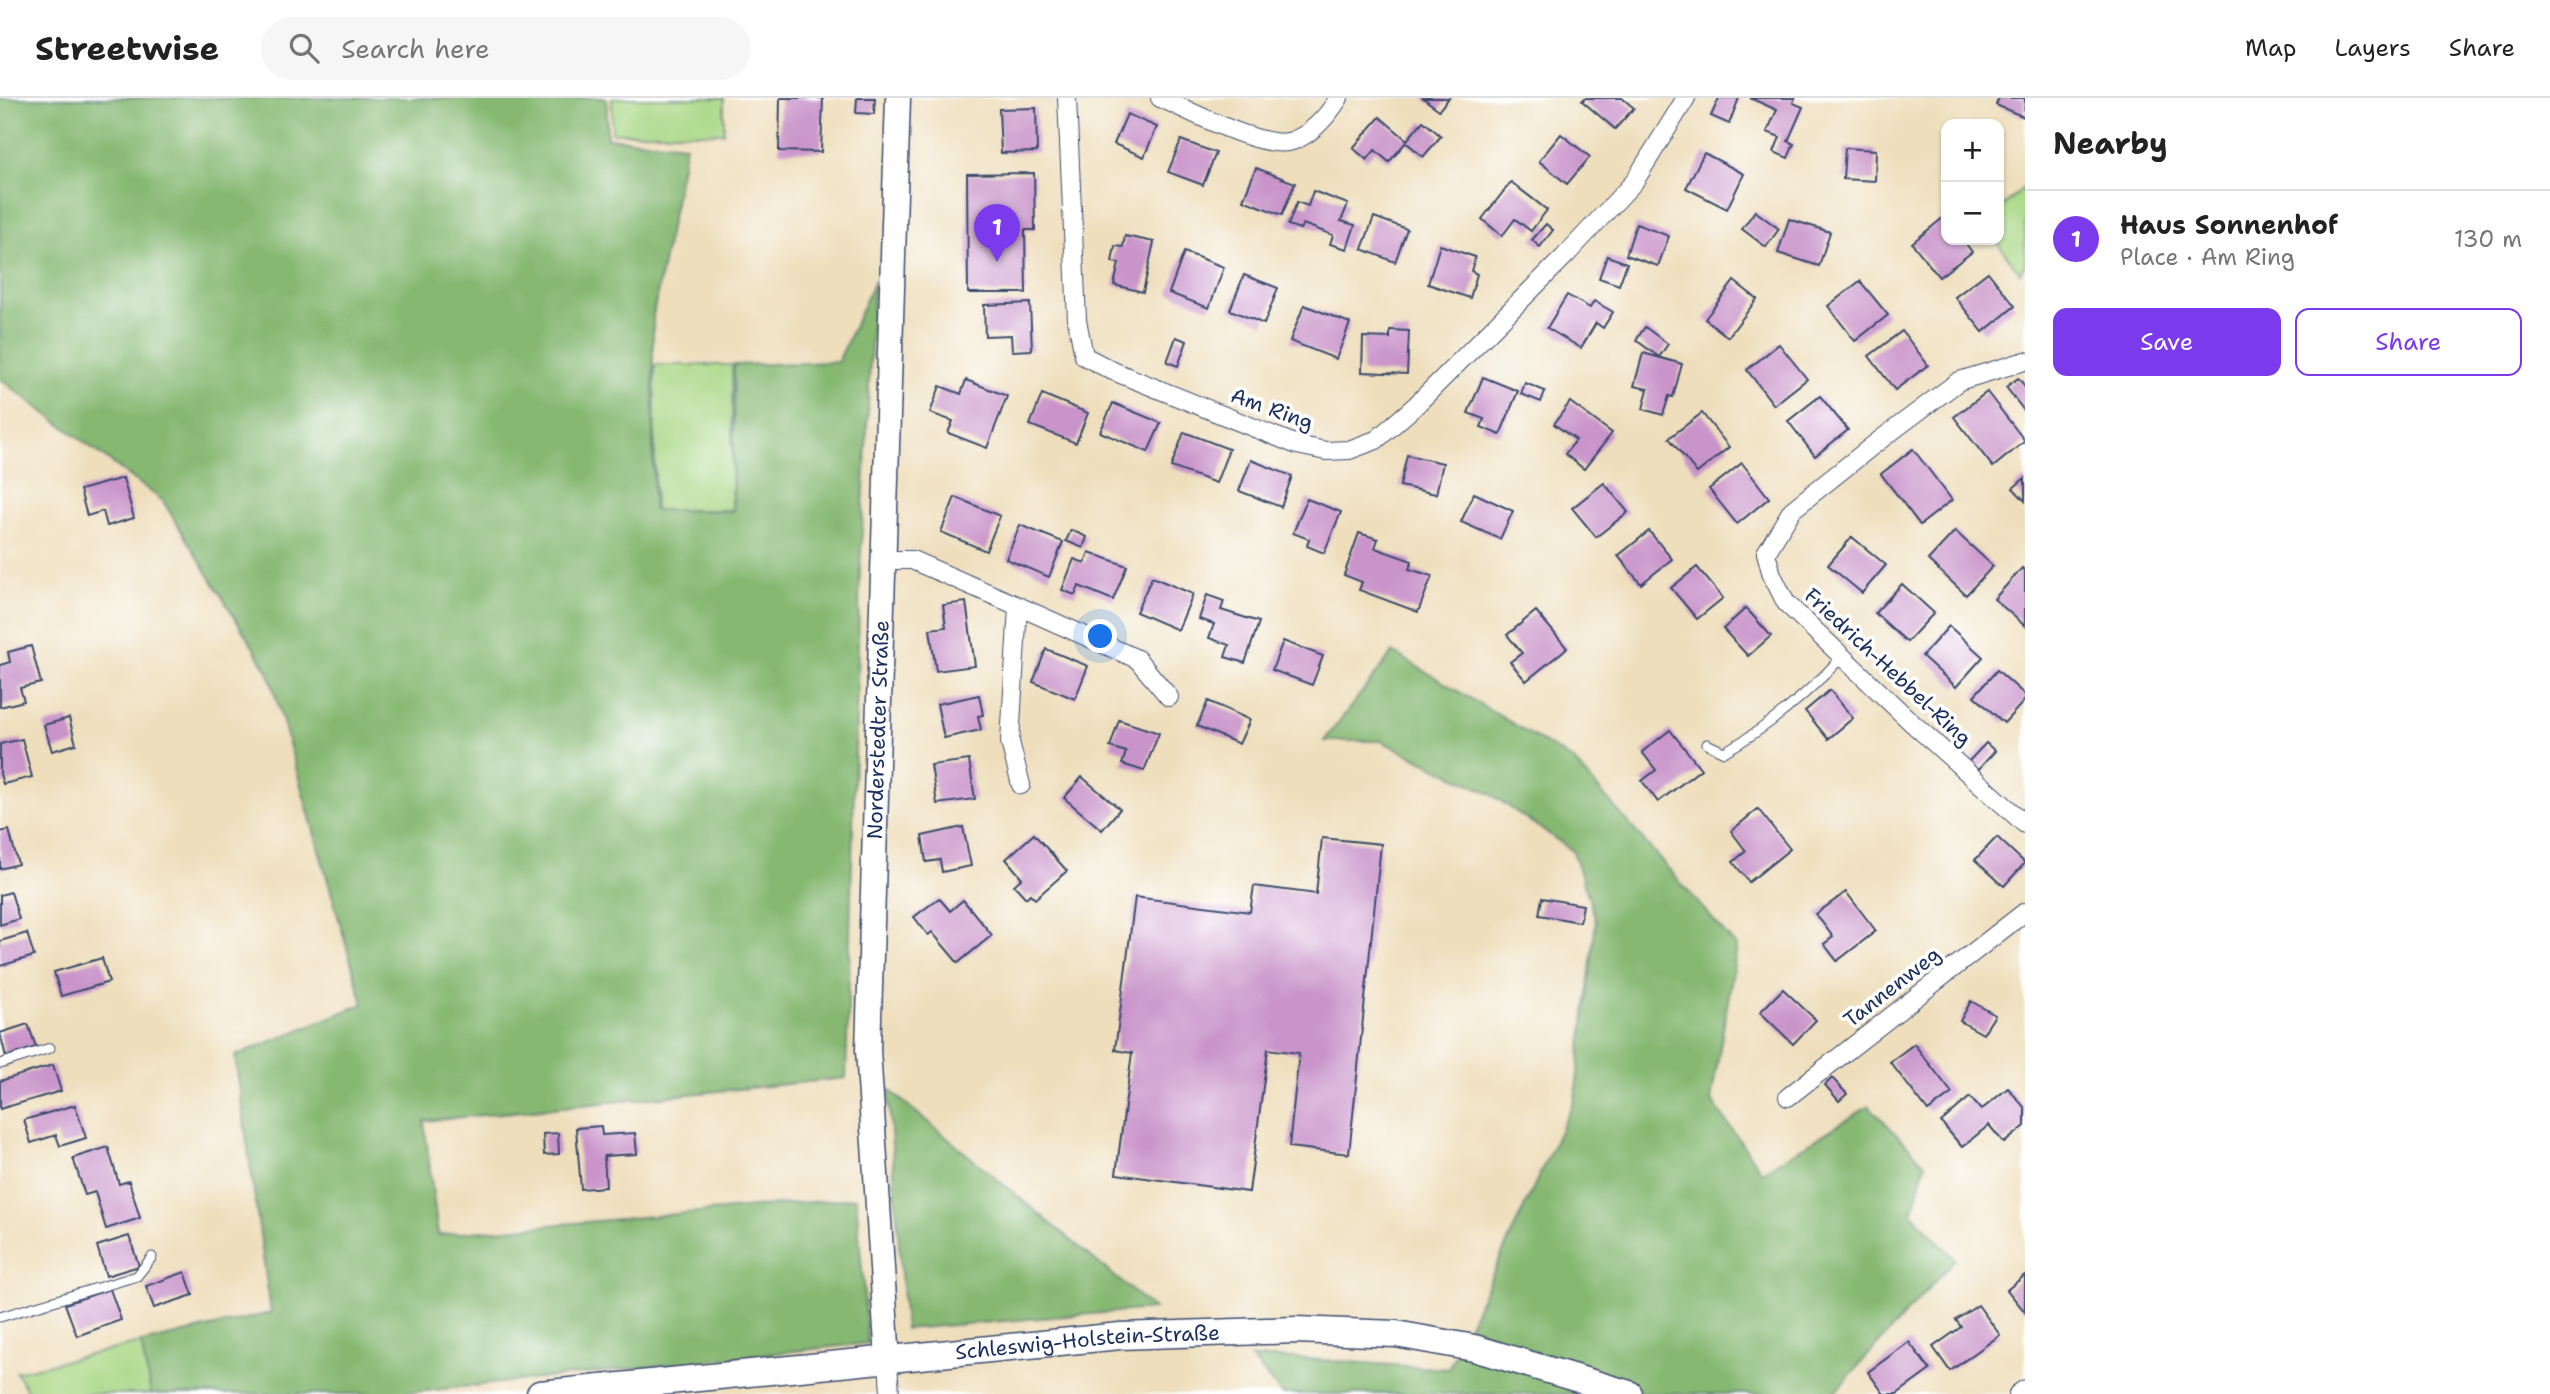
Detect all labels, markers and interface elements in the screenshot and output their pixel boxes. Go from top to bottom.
search box [261,17,751,80]
text: Streetwise [35,26,219,71]
icon: search [285,29,323,67]
text: Search here [341,31,490,66]
text: Map [2245,32,2296,64]
text: Layers [2334,32,2411,64]
text: Share [2449,32,2515,64]
map controls [1941,119,2004,245]
button: + [1941,119,2004,182]
text: Nearby [2053,123,2168,164]
button: − [1941,182,2004,245]
pin: 1 [974,204,1020,262]
text: Haus Sonnenhof [2120,207,2338,242]
text: 1 [2071,224,2081,254]
text: 130 m [2454,224,2522,254]
text: Place · Am Ring [2120,242,2295,272]
button: Save [2053,308,2281,376]
button: Share [2295,308,2522,376]
street label: Am Ring [1227,381,1317,437]
street label: Friedrich-Hebbel-Ring [1798,582,1978,752]
your location [1083,619,1117,653]
street label: Norderstedter Straße [861,620,896,840]
street label: Tannenweg [1838,940,1946,1034]
street label: Schleswig-Holstein-Straße [954,1319,1220,1366]

